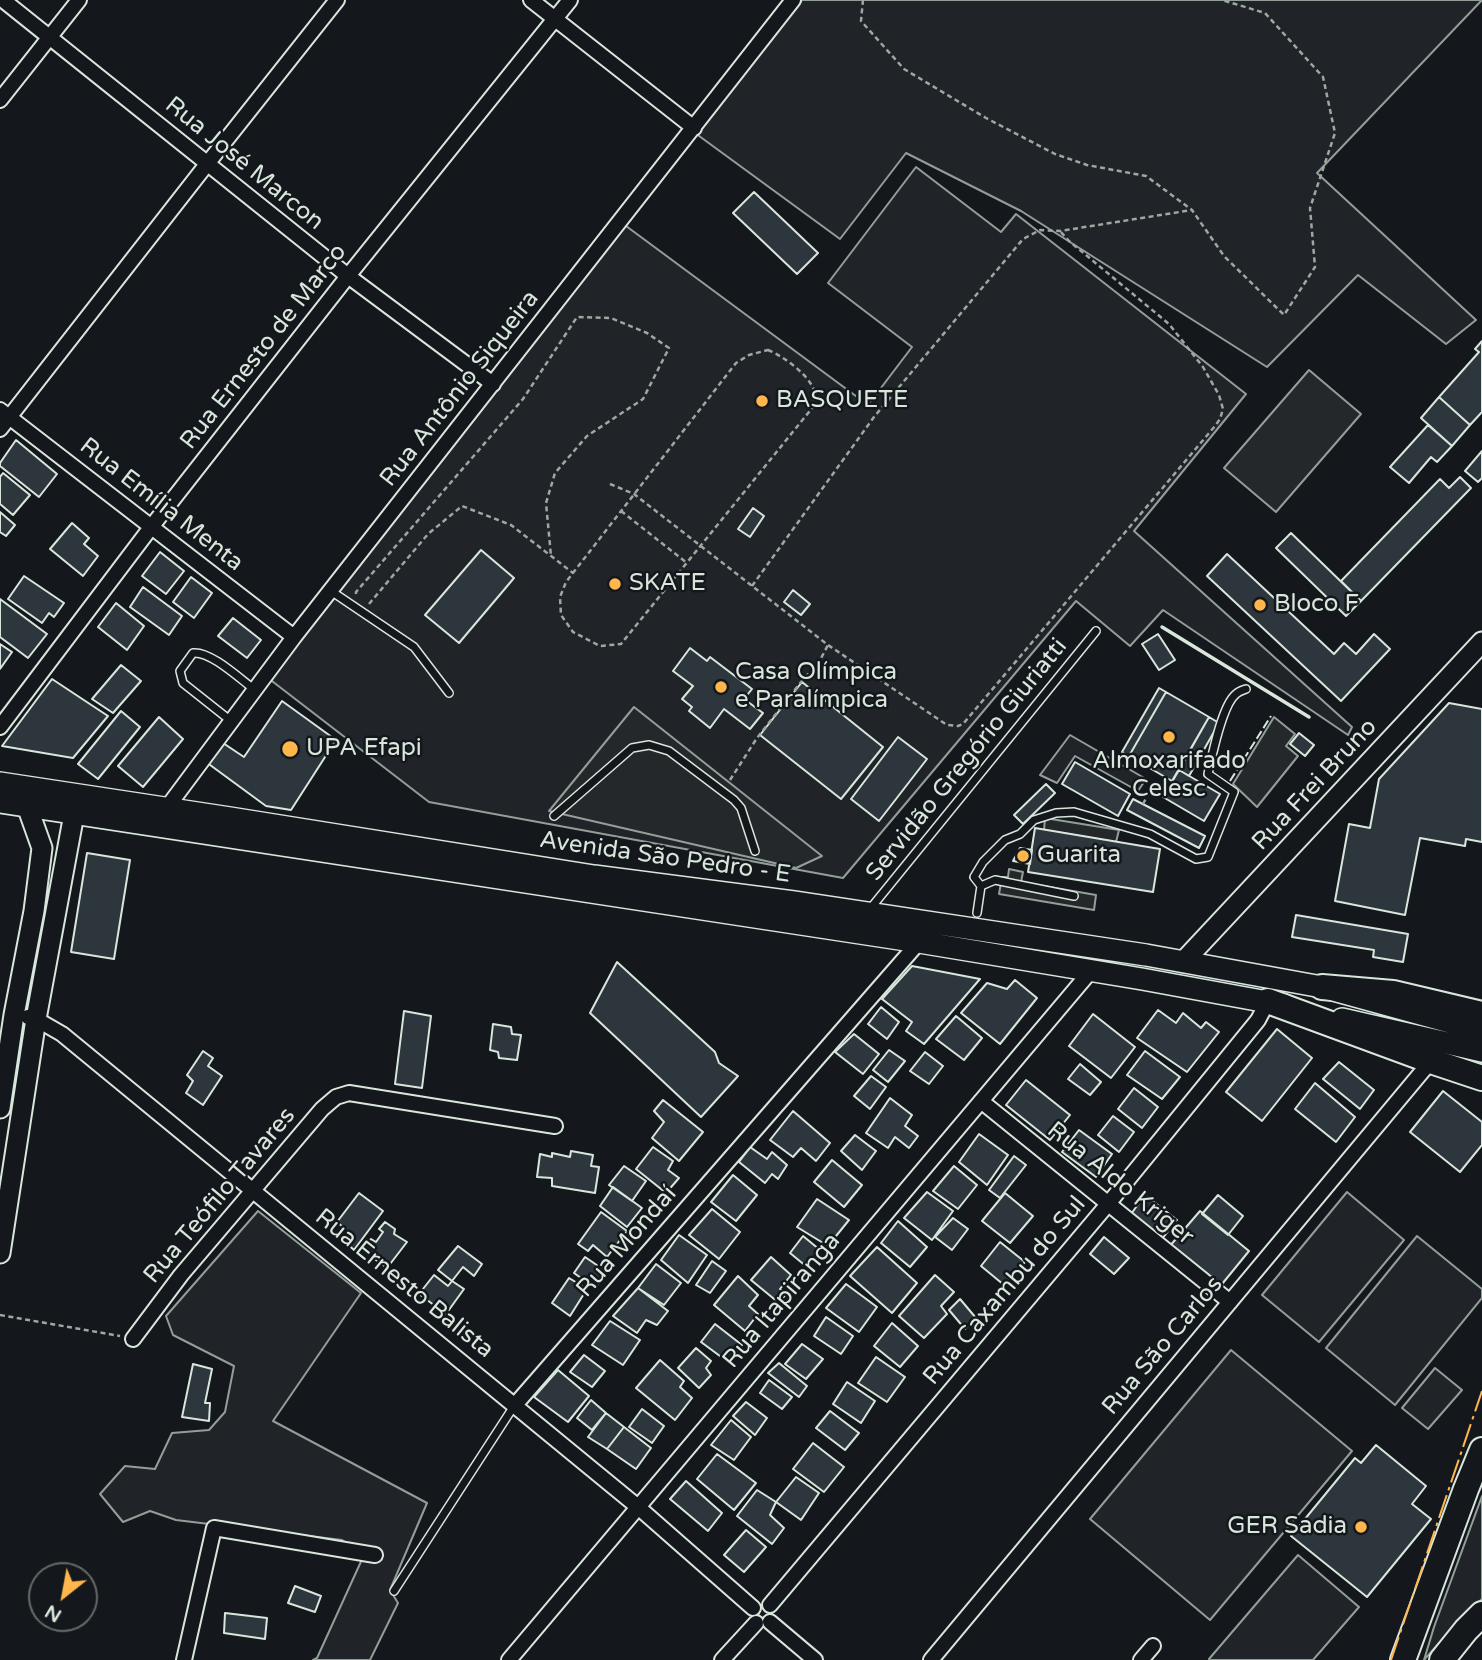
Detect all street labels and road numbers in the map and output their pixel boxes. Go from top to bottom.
street label: Rua José Marcon [159,91,329,237]
street label: Rua Ernesto de Marco [175,238,353,456]
street label: Rua Antônio Siqueira [374,285,546,493]
street label: Rua Emília Menta [73,432,249,578]
street label: Servidão Gregório Giuriatti [860,633,1074,887]
street label: Rua Frei Bruno [1247,713,1383,857]
street label: Avenida São Pedro - E [538,826,792,890]
street label: Rua Teófilo Tavares [138,1102,302,1290]
street label: Rua Aldo Kriger [1041,1116,1199,1252]
street label: Rua Mondaí [571,1180,683,1304]
street label: Rua Caxambu do Sul [918,1191,1092,1391]
street label: Rua Ernesto Balista [309,1203,499,1365]
street label: Rua Itapiranga [717,1228,847,1374]
street label: Rua São Carlos [1097,1271,1229,1421]

